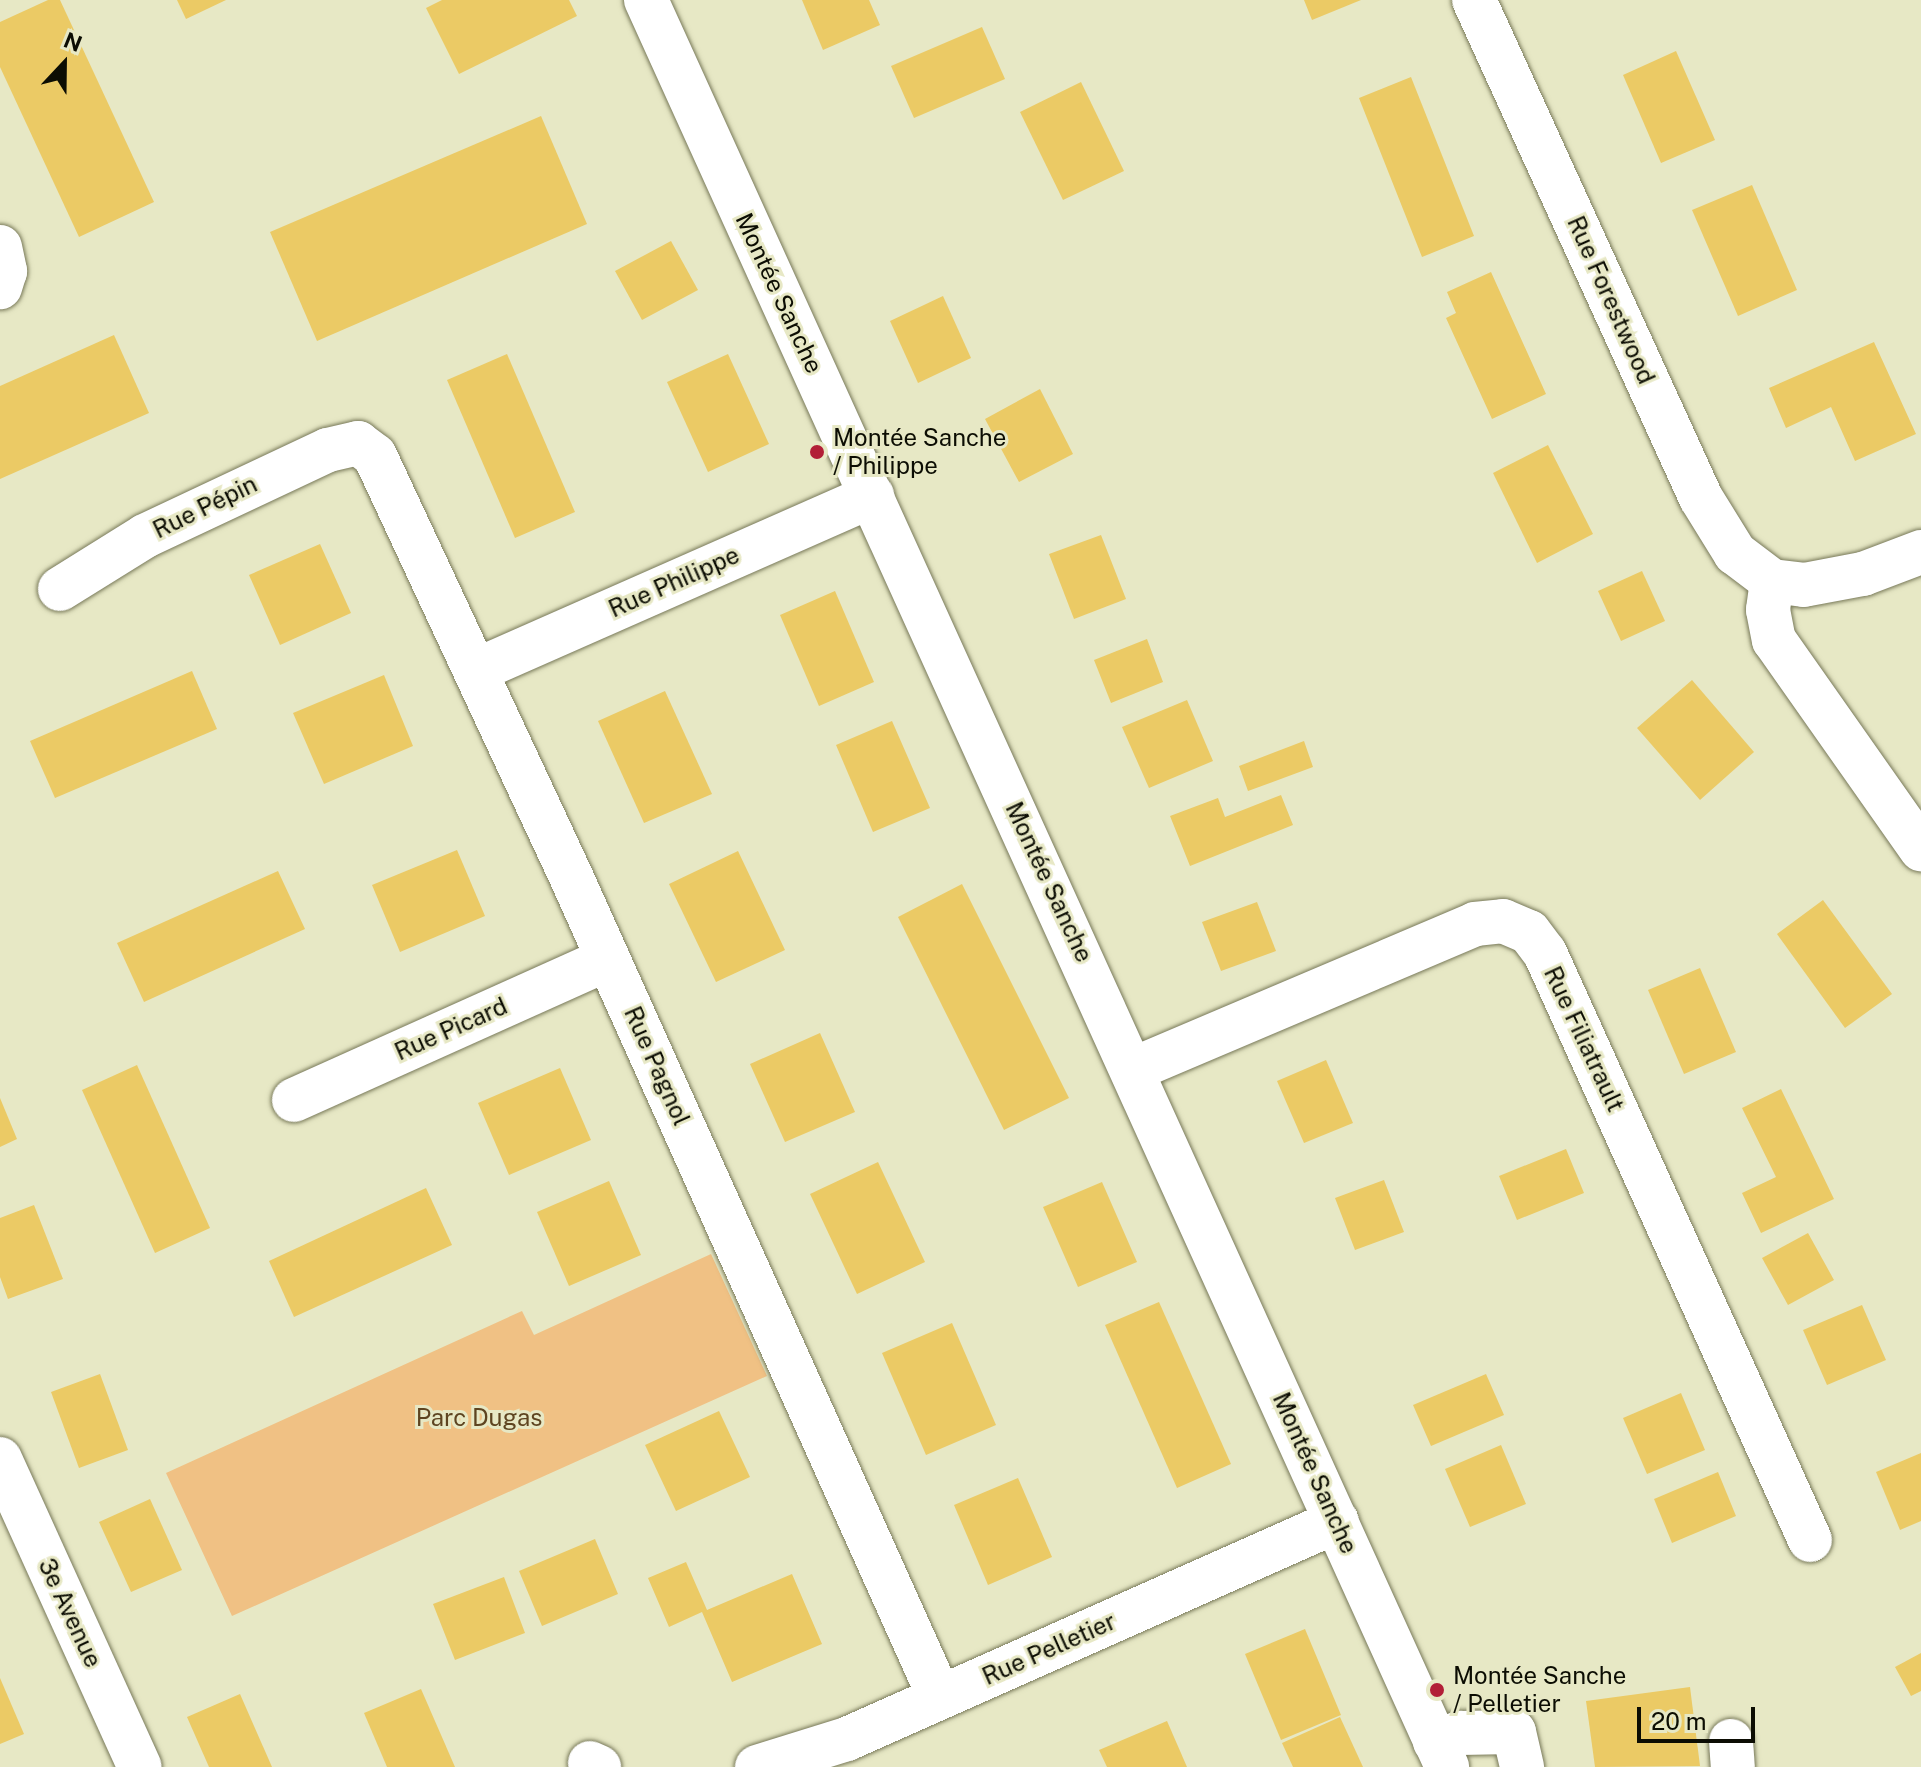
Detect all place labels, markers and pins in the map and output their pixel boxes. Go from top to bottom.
place label: Montée Sanche / Philippe [833,424,1006,480]
marker: Montée Sanche / Philippe [808,443,826,461]
place label: Montée Sanche / Pelletier [1453,1662,1626,1718]
marker: Montée Sanche / Pelletier [1428,1681,1446,1699]

